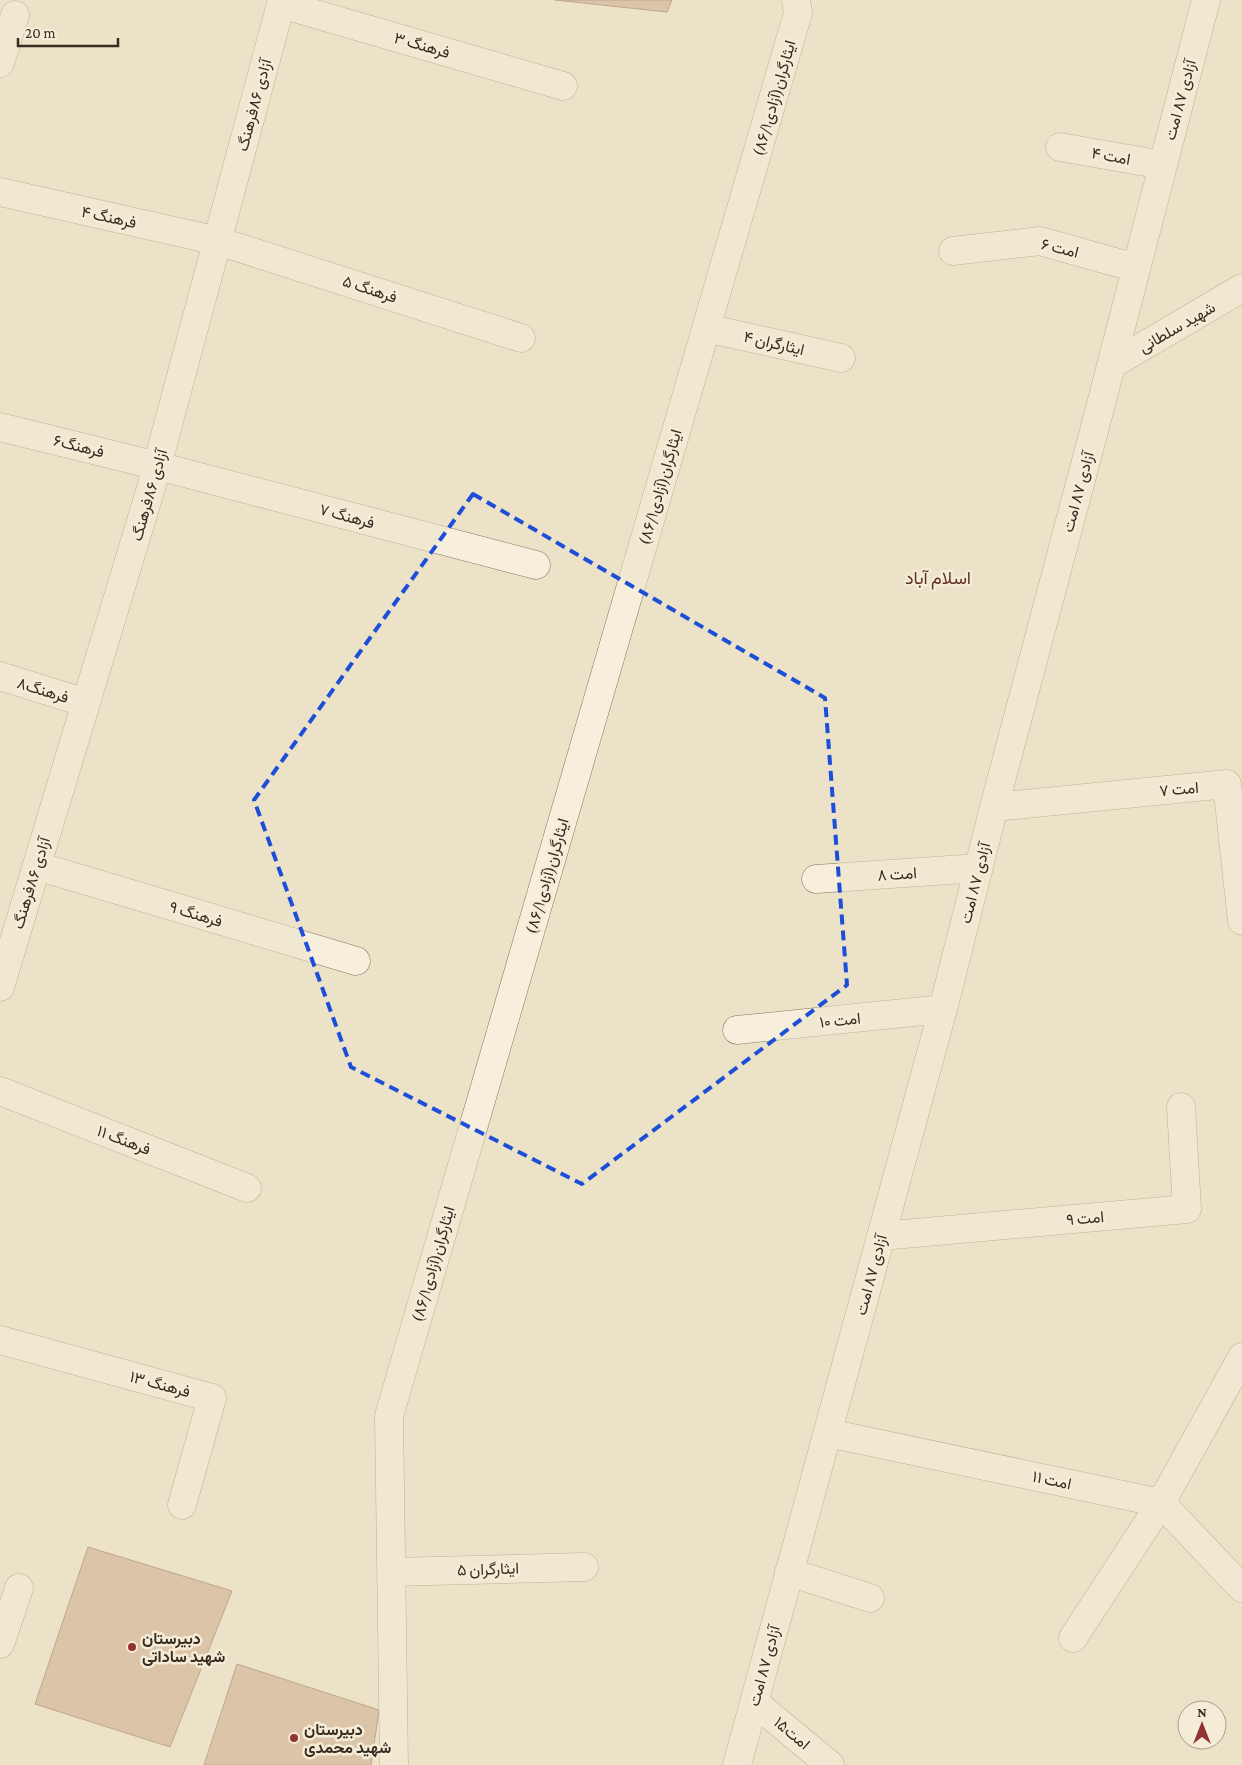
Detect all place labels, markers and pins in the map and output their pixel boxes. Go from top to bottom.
place label: دبیرستان شهید ساداتی [142,1630,225,1667]
marker: دبیرستان شهید ساداتی [126,1641,138,1653]
place label: دبیرستان شهید محمدی [304,1721,392,1758]
marker: دبیرستان شهید محمدی [288,1732,300,1744]

